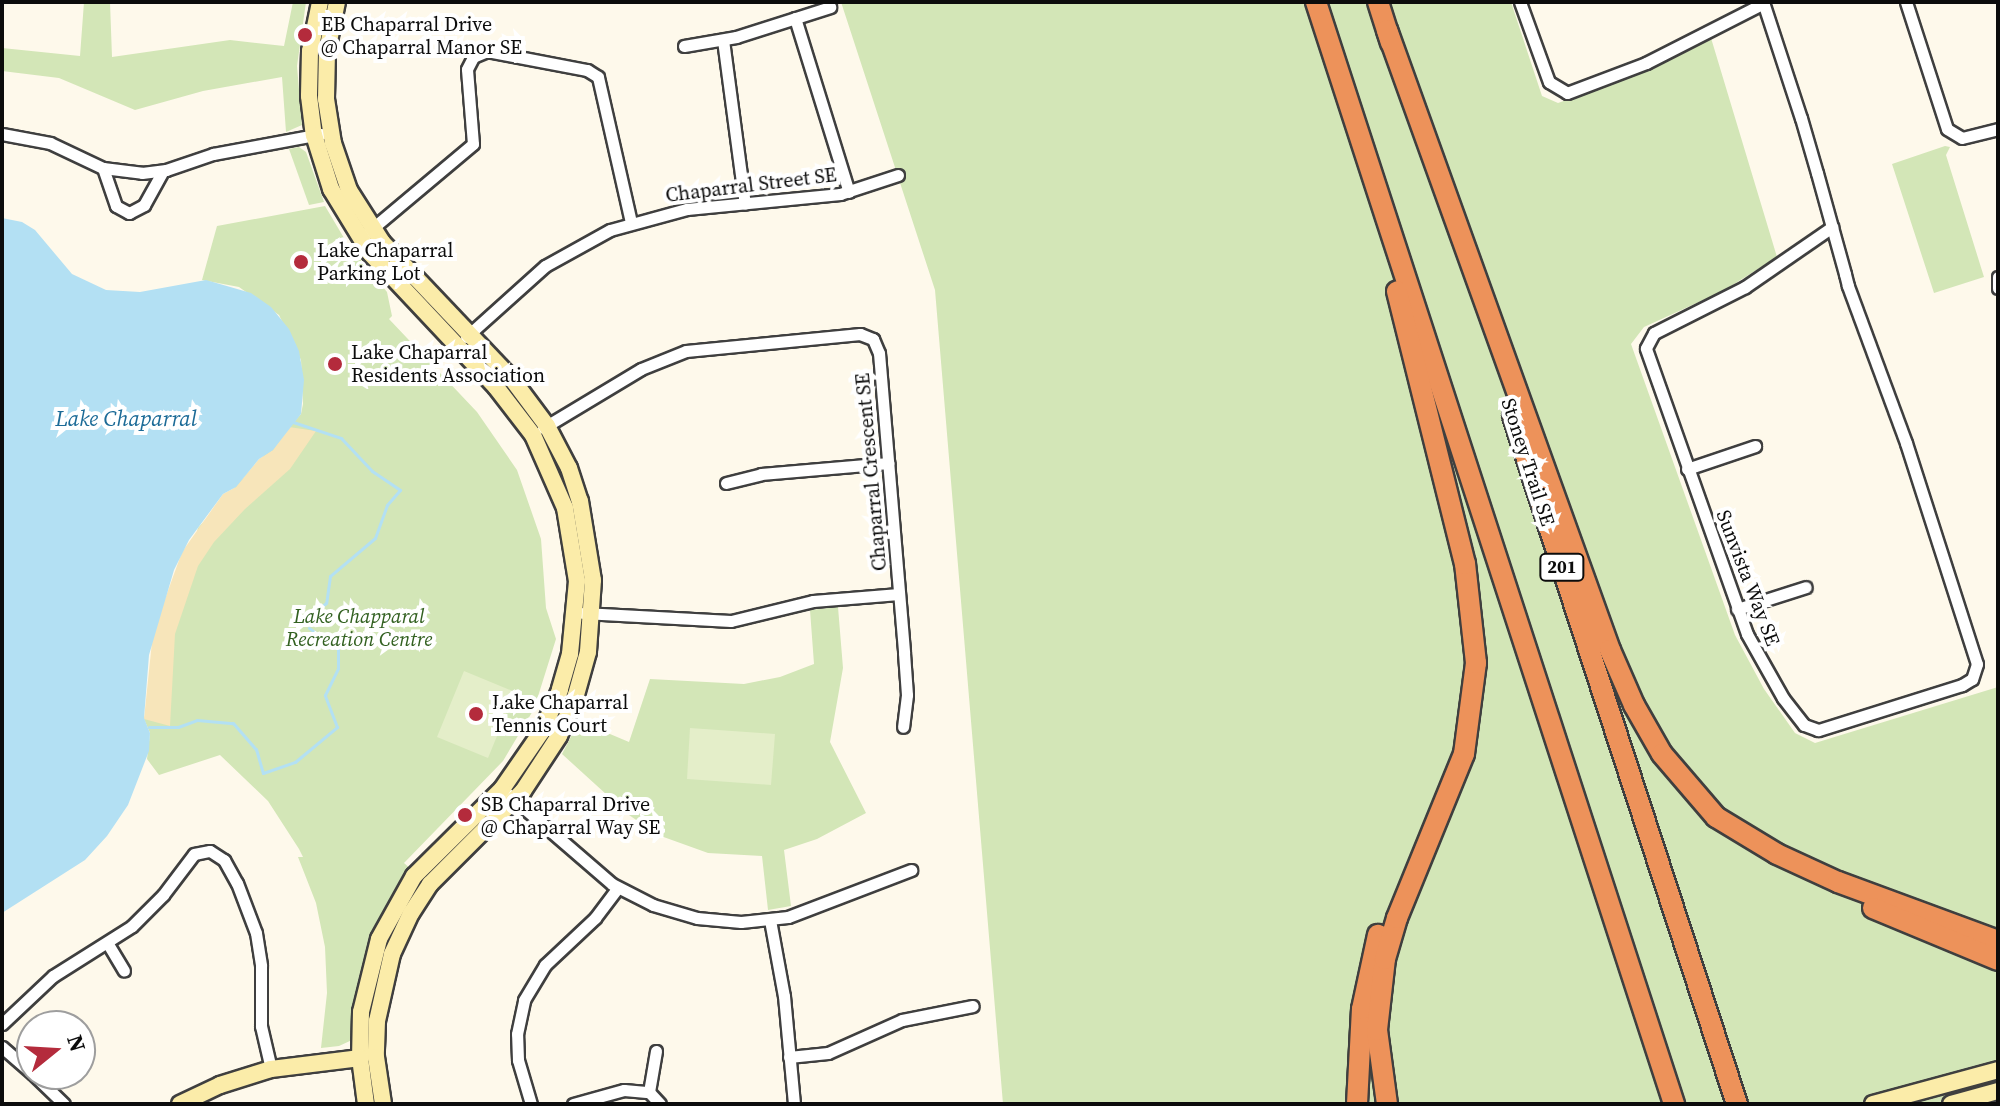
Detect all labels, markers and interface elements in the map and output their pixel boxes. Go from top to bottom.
place label: EB Chaparral Drive @ Chaparral Manor SE [321,12,522,59]
marker: EB Chaparral Drive @ Chaparral Manor SE [296,26,314,44]
street label: Chaparral Street SE [664,163,838,207]
place label: Lake Chaparral Parking Lot [317,238,453,285]
marker: Lake Chaparral Parking Lot [292,253,310,271]
place label: Lake Chaparral Residents Association [351,340,545,387]
marker: Lake Chaparral Residents Association [326,355,344,373]
street label: Chaparral Crescent SE [850,372,892,572]
street label: Stoney Trail SE [1496,395,1560,529]
water label: Lake Chaparral [55,406,197,432]
street label: Sunvista Way SE [1711,506,1785,650]
road number: 201 [1538,553,1586,581]
park label: Lake Chapparal Recreation Centre [286,605,432,652]
place label: Lake Chaparral Tennis Court [492,690,628,737]
marker: Lake Chaparral Tennis Court [467,705,485,723]
place label: SB Chaparral Drive @ Chaparral Way SE [481,792,661,839]
marker: SB Chaparral Drive @ Chaparral Way SE [456,806,474,824]
north arrow [16,1010,96,1090]
text: N [60,1031,94,1055]

